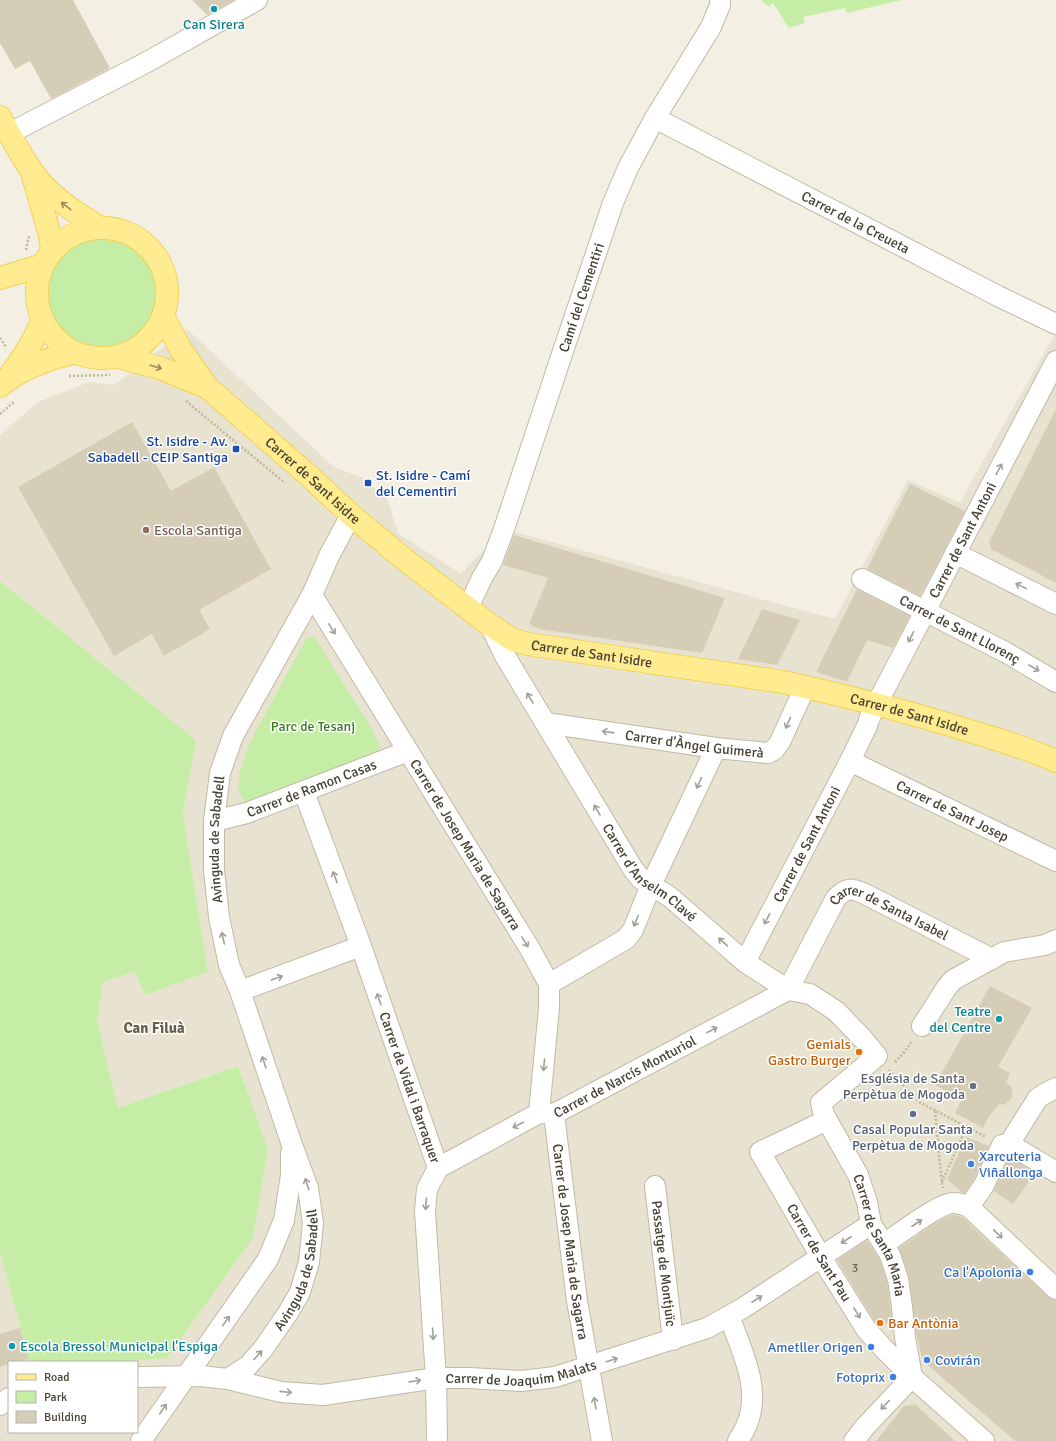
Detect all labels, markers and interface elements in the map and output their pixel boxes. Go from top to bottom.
marker: Can Sirera [209,4,219,14]
place label: Can Sirera [183,16,245,33]
street label: Carrer de la Creueta [799,187,913,257]
one-way arrow [60,202,71,210]
street label: Camí del Cementiri [555,241,607,354]
one-way arrow [149,364,162,371]
place label: St. Isidre - Av. Sabadell - CEIP Santiga [88,433,228,466]
street label: Carrer de Sant Isidre [262,433,364,528]
marker: St. Isidre - Av. Sabadell - CEIP Santiga [231,444,241,454]
one-way arrow [996,463,1003,475]
place label: St. Isidre - Camí del Cementiri [376,467,470,500]
marker: St. Isidre - Camí del Cementiri [363,478,373,488]
street label: Carrer de Sant Antoni [925,479,1000,601]
place label: Escola Santiga [154,522,242,539]
marker: Escola Santiga [141,525,151,535]
one-way arrow [1015,582,1027,589]
street label: Carrer de Sant Llorenç [897,591,1024,668]
one-way arrow [328,623,336,635]
one-way arrow [907,631,914,643]
street label: Carrer de Sant Isidre [530,636,653,671]
one-way arrow [1028,665,1040,673]
street label: Carrer de Sant Isidre [849,690,971,739]
one-way arrow [526,692,534,704]
one-way arrow [784,716,792,728]
park label: Parc de Tesanj [271,718,355,735]
street label: Carrer d'Àngel Guimerà [624,726,765,761]
one-way arrow [602,728,615,736]
street label: Carrer de Ramon Casas [244,756,379,821]
street label: Carrer de Josep Maria de Sagarra [407,756,525,933]
street label: Avinguda de Sabadell [206,775,228,904]
street label: Carrer de Sant Josep [894,776,1012,845]
one-way arrow [695,777,702,789]
street label: Carrer de Sant Antoni [769,783,844,905]
one-way arrow [593,804,601,816]
street label: Carrer d'Anselm Clavé [599,820,700,925]
one-way arrow [331,870,338,883]
street label: Carrer de Santa Isabel [825,881,951,944]
one-way arrow [763,913,770,925]
one-way arrow [632,915,640,927]
one-way arrow [219,932,227,945]
one-way arrow [522,936,530,948]
one-way arrow [718,938,728,947]
one-way arrow [270,973,282,981]
one-way arrow [375,993,382,1006]
place label: Teatre del Centre [930,1003,991,1036]
street label: Carrer de Vidal i Barraquer [376,1010,444,1166]
marker: Teatre del Centre [994,1014,1004,1024]
district label: Can Filuà [123,1019,185,1037]
one-way arrow [706,1026,718,1033]
street label: Carrer de Narcís Monturiol [550,1032,699,1121]
place label: Genials Gastro Burger [768,1036,852,1069]
marker: Genials Gastro Burger [854,1047,864,1057]
one-way arrow [260,1055,267,1068]
one-way arrow [540,1058,547,1071]
place label: Església de Santa Perpètua de Mogoda [843,1070,965,1103]
marker: Església de Santa Perpètua de Mogoda [968,1081,978,1091]
marker: Casal Popular Santa Perpètua de Mogoda [908,1109,918,1119]
one-way arrow [512,1121,524,1129]
place label: Casal Popular Santa Perpètua de Mogoda [852,1121,974,1154]
street label: Carrer de Josep Maria de Sagarra [549,1143,592,1341]
place label: Xarcuteria Viñallonga [979,1148,1043,1181]
marker: Xarcuteria Viñallonga [966,1159,976,1169]
street label: Carrer de Santa Maria [850,1172,909,1298]
one-way arrow [303,1178,310,1191]
one-way arrow [422,1197,429,1210]
street label: Passatge de Montjuïc [648,1199,680,1328]
street label: Carrer de Sant Pau [783,1201,855,1305]
street label: Avinguda de Sabadell [270,1208,322,1334]
one-way arrow [911,1219,922,1227]
one-way arrow [993,1229,1003,1239]
one-way arrow [841,1236,852,1244]
house number: 3 [852,1261,858,1276]
place label: Ca l'Apolonia [944,1264,1022,1281]
marker: Ca l'Apolonia [1025,1267,1035,1277]
one-way arrow [751,1295,762,1303]
one-way arrow [853,1307,861,1319]
place label: Bar Antònia [888,1315,959,1332]
one-way arrow [222,1316,230,1327]
marker: Bar Antònia [875,1318,885,1328]
one-way arrow [429,1327,437,1340]
place label: Escola Bressol Municipal l'Espiga [20,1338,218,1355]
place label: Ametller Origen [768,1339,863,1356]
marker: Escola Bressol Municipal l'Espiga [7,1341,17,1351]
marker: Ametller Origen [866,1342,876,1352]
one-way arrow [253,1350,262,1360]
place label: Covirán [935,1352,980,1369]
one-way arrow [606,1355,618,1363]
marker: Covirán [922,1355,932,1365]
street label: Carrer de Joaquim Malats [446,1356,598,1390]
legend [8,1361,138,1433]
place label: Fotoprix [836,1369,886,1386]
text: Road [44,1370,70,1385]
marker: Fotoprix [888,1372,898,1382]
one-way arrow [408,1377,421,1385]
one-way arrow [279,1388,292,1396]
text: Park [44,1390,67,1405]
one-way arrow [591,1396,599,1409]
one-way arrow [881,1400,890,1410]
one-way arrow [159,1404,167,1415]
text: Building [44,1410,87,1425]

